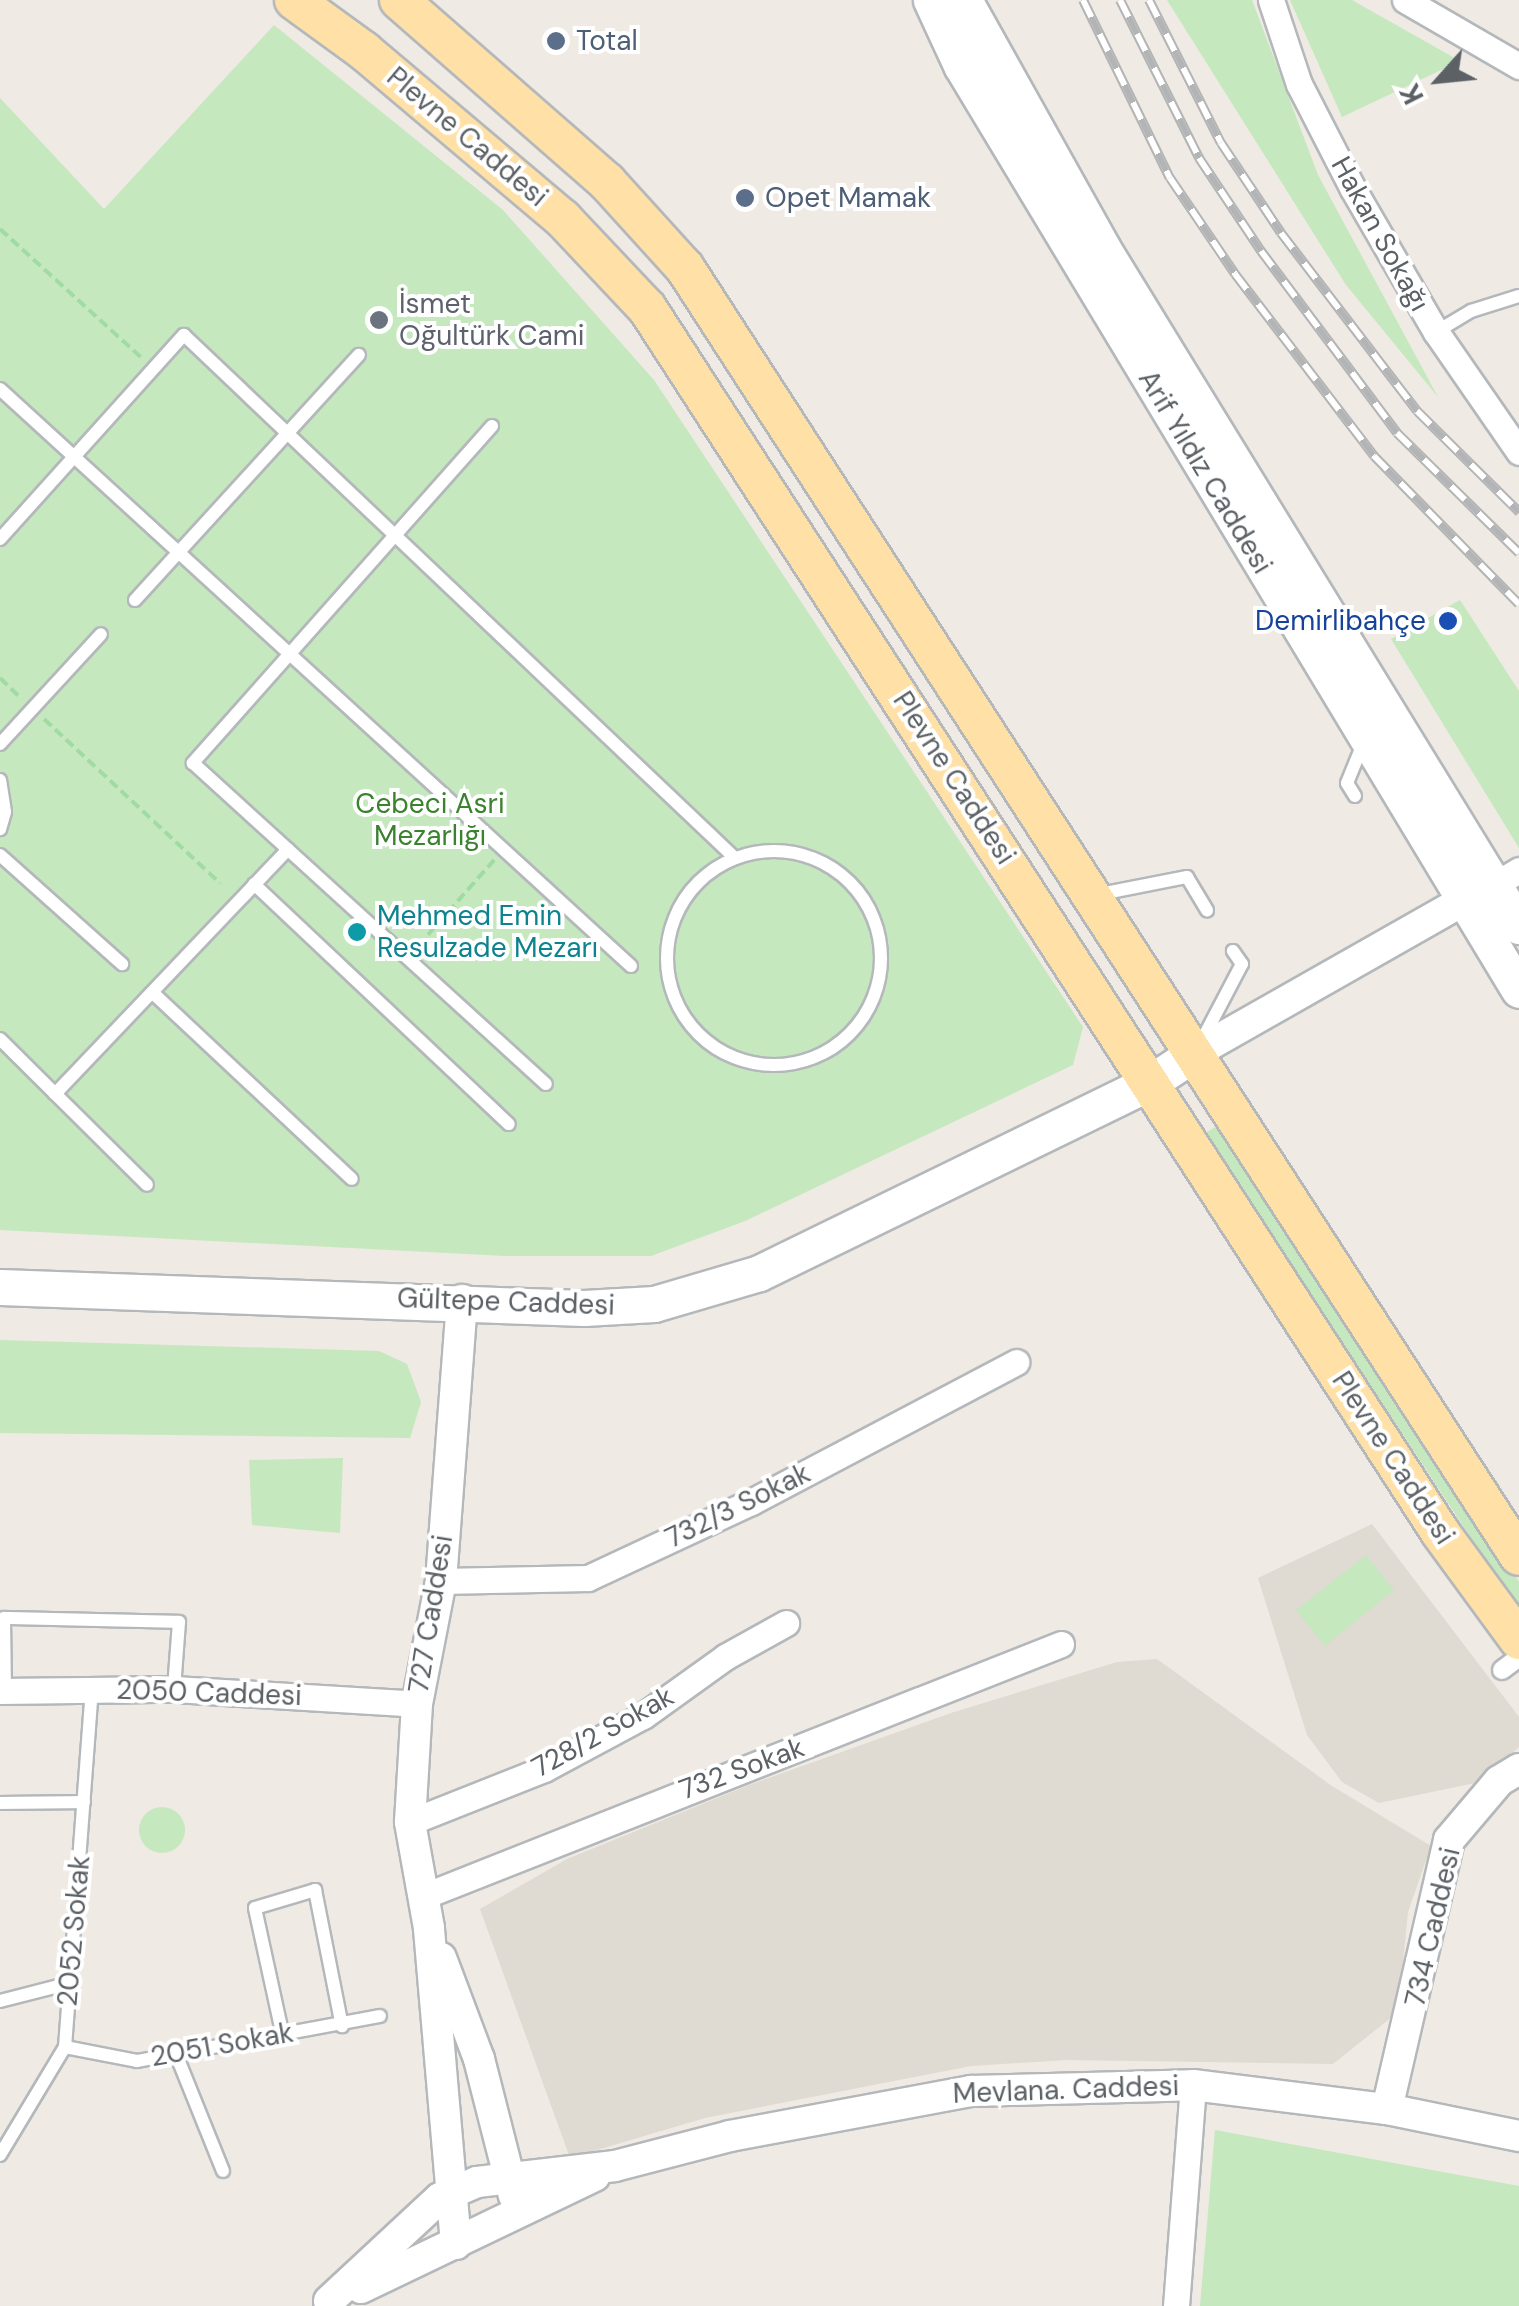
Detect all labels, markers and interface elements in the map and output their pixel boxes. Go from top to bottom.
place label: Total [576,24,638,58]
marker: Total [545,30,567,52]
north arrow [1389,30,1489,130]
street label: Plevne Caddesi [380,60,554,214]
text: K [1391,77,1432,110]
street label: Hakan Sokağı [1324,151,1436,317]
place label: Opet Mamak [765,181,931,215]
marker: Opet Mamak [734,187,756,209]
place label: İsmet Oğultürk Cami [399,287,584,353]
marker: İsmet Oğultürk Cami [368,309,390,331]
street label: Arif Yıldız Caddesi [1131,364,1279,580]
place label: Demirlibahçe [1255,604,1426,638]
marker: Demirlibahçe [1435,608,1461,634]
street label: Plevne Caddesi [886,685,1022,871]
park label: Cebeci Asri Mezarlığı [355,787,505,853]
place label: Mehmed Emin Resulzade Mezarı [377,899,598,965]
marker: Mehmed Emin Resulzade Mezarı [346,921,368,943]
street label: Gültepe Caddesi [396,1281,616,1323]
street label: Plevne Caddesi [1325,1365,1461,1551]
street label: 732/3 Sokak [660,1456,816,1556]
street label: 727 Caddesi [402,1533,460,1695]
street label: 2050 Caddesi [116,1673,302,1713]
street label: 728/2 Sokak [526,1679,680,1785]
street label: 732 Sokak [675,1731,809,1807]
street label: 734 Caddesi [1398,1844,1468,2010]
street label: 2052 Sokak [51,1854,97,2008]
street label: 2051 Sokak [148,2016,296,2074]
street label: Mevlana. Caddesi [952,2069,1180,2111]

